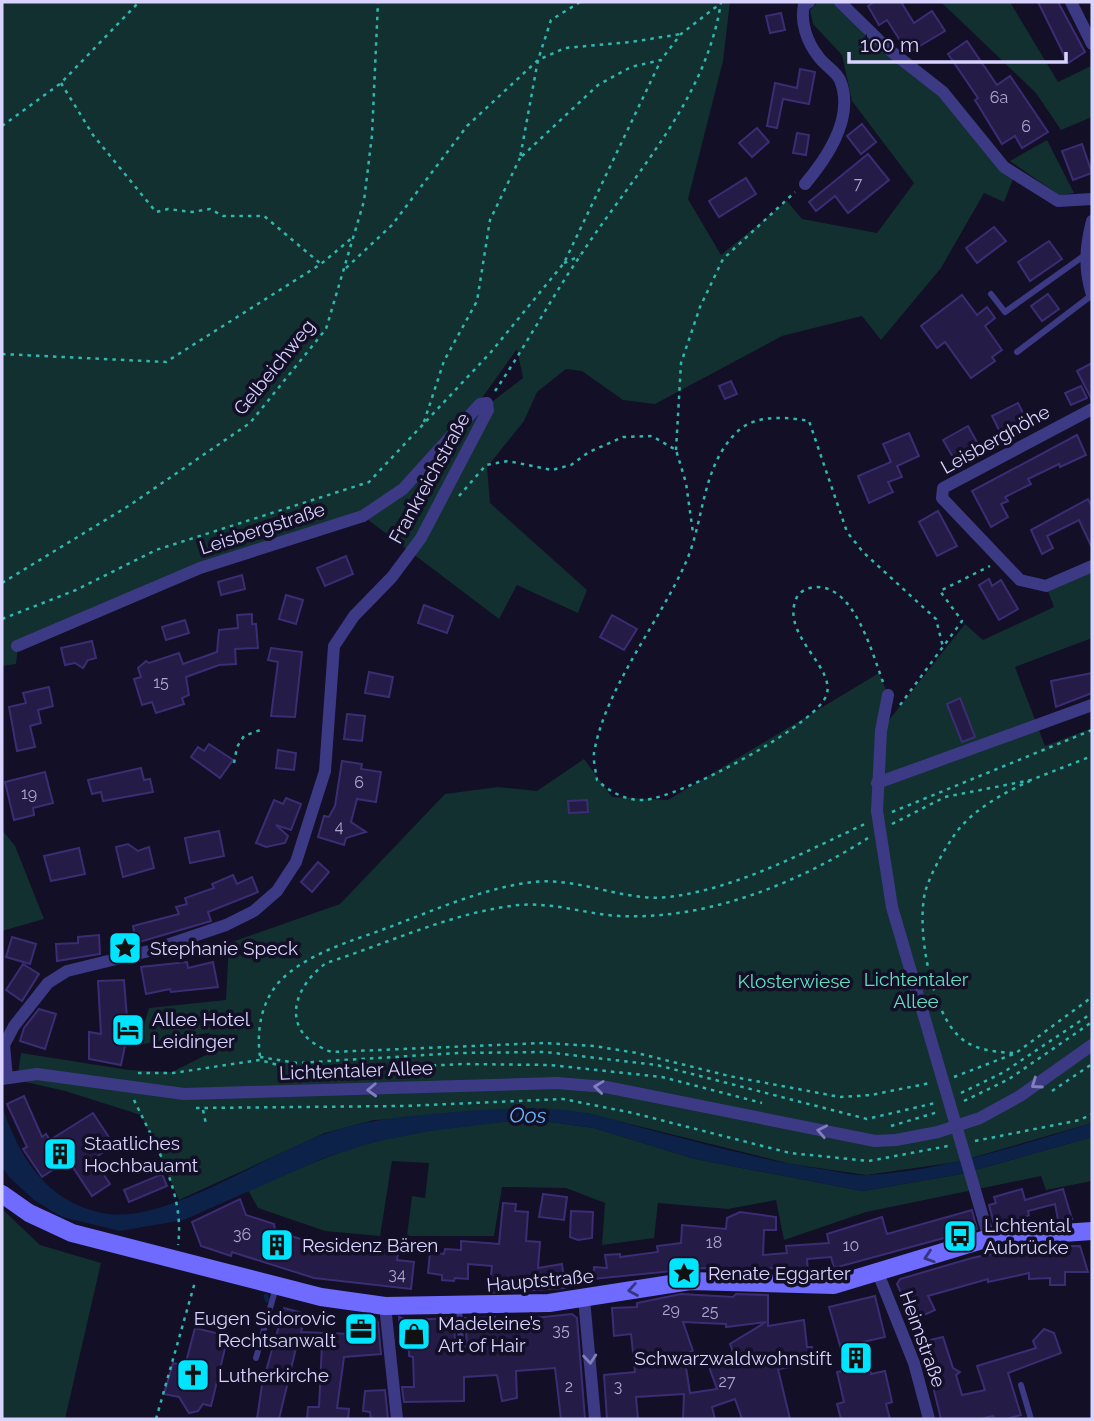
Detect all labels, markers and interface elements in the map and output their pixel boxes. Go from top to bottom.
scale bar [849,21,1066,65]
text: 100 m [860,32,919,57]
house number: 6a [990,88,1008,107]
house number: 6 [1021,117,1031,136]
house number: 7 [854,174,863,193]
street label: Gelbeichweg [229,315,319,419]
street label: Leisberghöhe [937,400,1053,478]
street label: Frankreichstraße [384,409,474,547]
street label: Leisbergstraße [197,497,327,559]
house number: 15 [153,673,169,692]
house number: 6 [354,773,364,792]
house number: 19 [21,784,37,803]
house number: 4 [335,817,344,836]
place icon: Stephanie Speck [106,929,144,967]
place label: Stephanie Speck [150,937,298,959]
park label: Lichtentaler Allee [864,968,969,1012]
park label: Klosterwiese [738,970,850,992]
place label: Allee Hotel Leidinger [152,1008,251,1052]
hotel icon: Allee Hotel Leidinger [109,1011,147,1049]
street label: Lichtentaler Allee [279,1056,433,1084]
one-way arrow [1031,1076,1044,1088]
one-way arrow [593,1080,604,1095]
one-way arrow [366,1082,377,1097]
water label: Oos [509,1102,547,1128]
one-way arrow [816,1124,828,1139]
place label: Staatliches Hochbauamt [84,1132,199,1176]
building icon: Staatliches Hochbauamt [41,1135,79,1173]
place label: Lichtental Aubrücke [984,1214,1072,1258]
bus stop icon: Lichtental Aubrücke [941,1217,979,1255]
house number: 36 [233,1225,251,1244]
building icon: Residenz Bären [258,1226,296,1264]
house number: 18 [706,1233,722,1252]
place label: Residenz Bären [302,1234,438,1256]
house number: 10 [843,1236,859,1255]
one-way arrow [924,1249,936,1263]
place icon: Renate Eggarter [665,1254,703,1292]
place label: Renate Eggarter [708,1262,851,1284]
street label: Hauptstraße [485,1264,595,1296]
house number: 34 [388,1265,406,1284]
one-way arrow [627,1282,639,1297]
street label: Heimstraße [895,1288,951,1390]
house number: 29 [662,1300,680,1319]
house number: 25 [701,1302,719,1321]
place label: Eugen Sidorovic Rechtsanwalt [194,1307,337,1351]
office icon: Eugen Sidorovic Rechtsanwalt [342,1310,380,1348]
place label: Madeleine’s Art of Hair [438,1312,541,1356]
shop icon: Madeleine’s Art of Hair [395,1315,433,1353]
house number: 35 [552,1321,570,1340]
building icon: Schwarzwaldwohnstift [837,1339,875,1377]
place label: Schwarzwaldwohnstift [634,1347,833,1369]
one-way arrow [582,1354,597,1365]
church icon: Lutherkirche [174,1356,212,1394]
place label: Lutherkirche [218,1364,329,1386]
house number: 27 [719,1372,736,1391]
house number: 2 [565,1377,573,1396]
house number: 3 [614,1377,622,1396]

